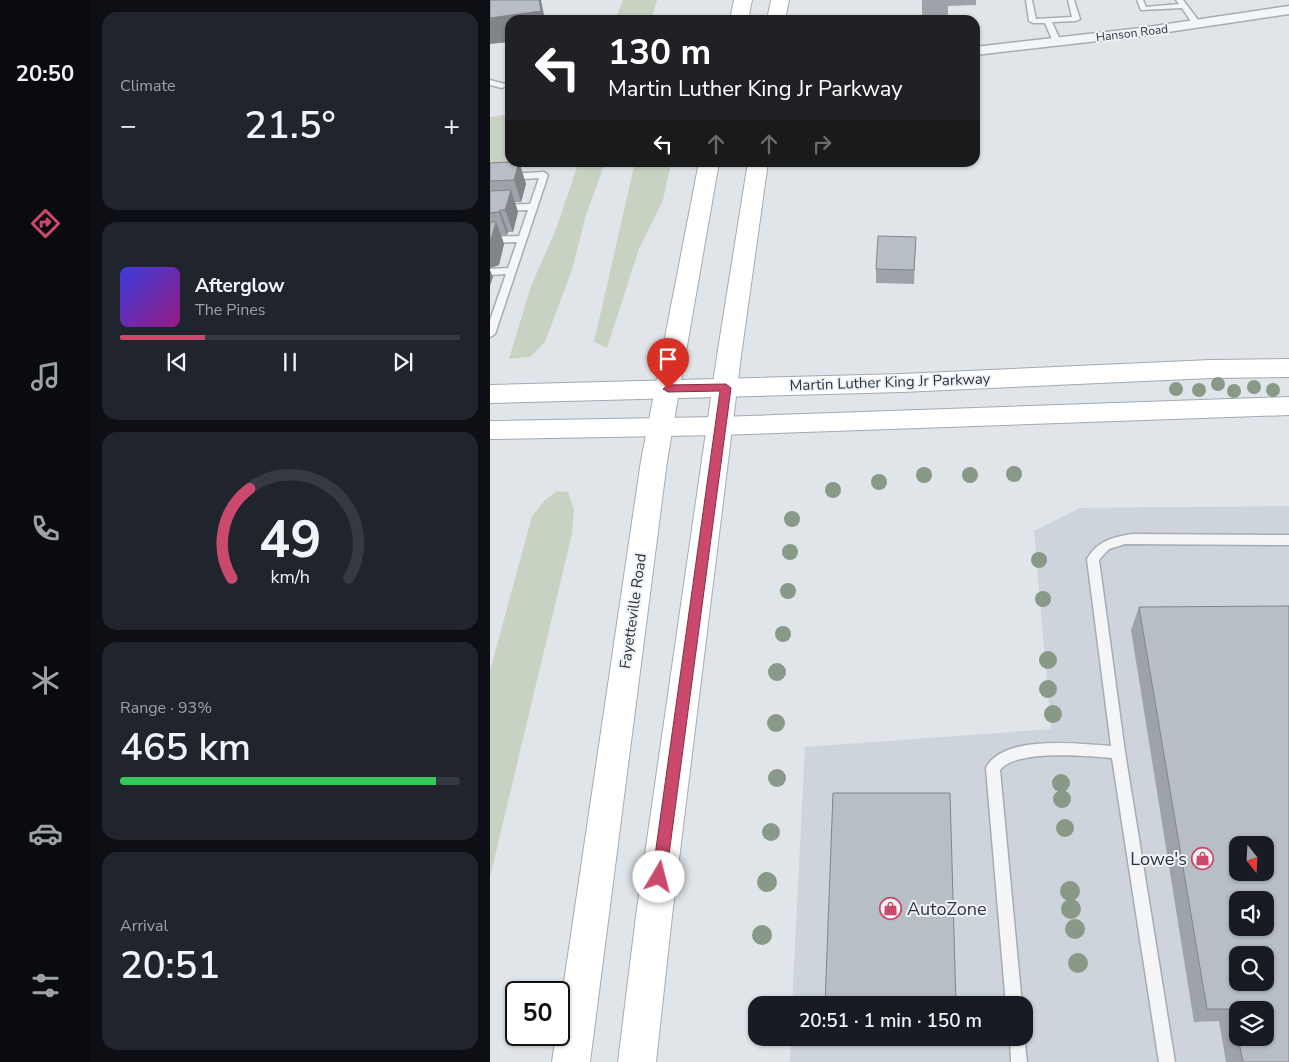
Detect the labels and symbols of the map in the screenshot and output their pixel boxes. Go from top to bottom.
street label: Hanson Road [1095,21,1169,45]
pin [647,338,689,389]
street label: Martin Luther King Jr Parkway [789,368,991,395]
street label: Fayetteville Road [615,552,651,670]
north arrow [1229,836,1274,881]
place label: Lowe's [1130,847,1187,871]
shop icon: Lowe's [1191,847,1215,871]
position arrow [632,850,684,902]
shop icon: AutoZone [879,897,903,921]
place label: AutoZone [907,897,987,921]
speed limit sign: 50 [505,981,570,1046]

